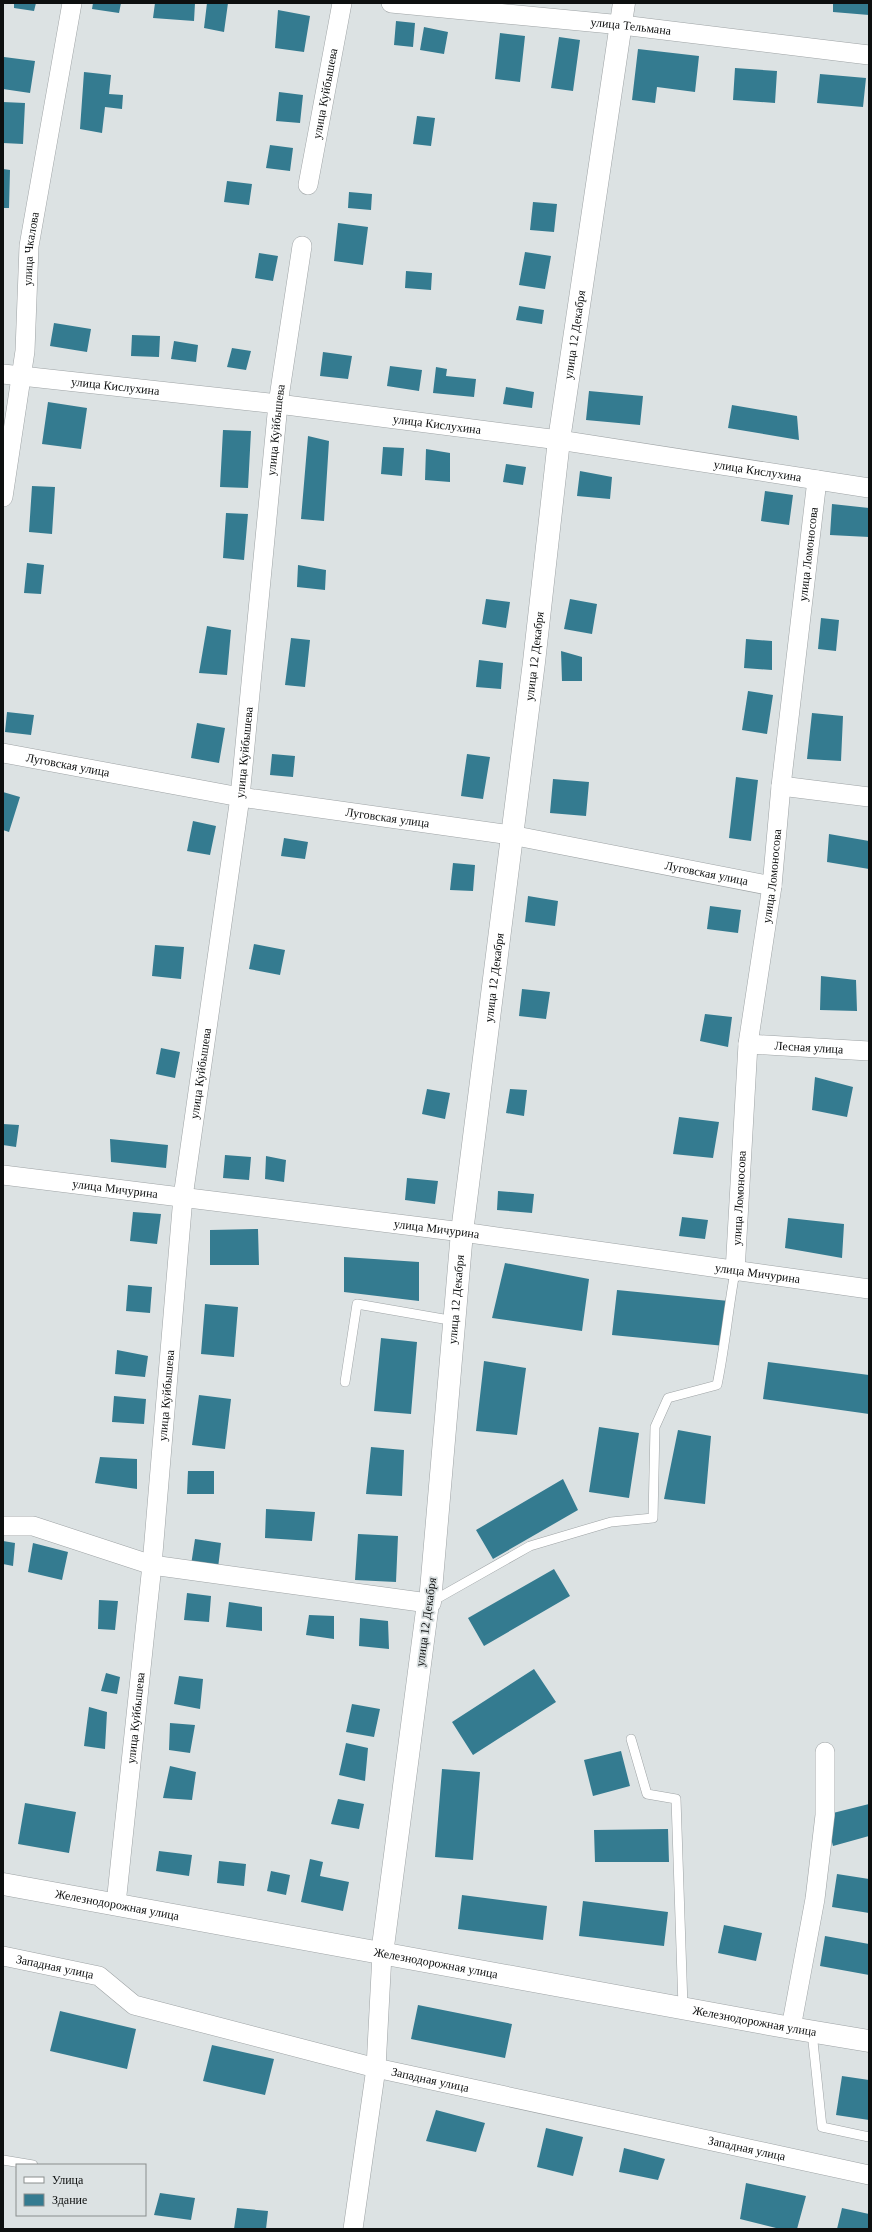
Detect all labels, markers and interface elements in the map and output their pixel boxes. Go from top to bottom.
street label: улица Тельмана [590,15,673,38]
street label: улица Куйбышева [310,47,341,140]
street label: улица Чкалова [20,210,42,286]
street label: улица 12 Декабря [561,289,588,380]
street label: улица Кислухина [71,374,161,398]
street label: улица Куйбышева [264,383,288,476]
street label: улица Кислухина [392,412,483,437]
street label: улица Кислухина [713,457,803,485]
street label: улица Ломоносова [796,506,821,602]
street label: улица 12 Декабря [522,610,547,702]
street label: улица Куйбышева [233,705,256,799]
street label: Луговская улица [25,750,111,780]
street label: Луговская улица [345,805,431,831]
street label: улица Ломоносова [759,828,784,924]
street label: Луговская улица [664,858,750,888]
street label: улица 12 Декабря [482,932,507,1023]
street label: улица Куйбышева [187,1026,214,1120]
street label: Лесная улица [774,1039,844,1057]
street label: улица Ломоносова [730,1150,749,1246]
street label: улица Мичурина [72,1177,159,1201]
street label: улица Мичурина [393,1217,481,1241]
street label: улица 12 Декабря [445,1253,467,1345]
street label: улица Мичурина [714,1261,802,1286]
street label: улица Куйбышева [155,1349,177,1442]
street label: улица 12 Декабря [413,1576,439,1667]
street label: улица Куйбышева [124,1671,148,1764]
street label: Железнодорожная улица [54,1887,181,1923]
street label: Железнодорожная улица [373,1945,500,1981]
street label: Западная улица [15,1952,96,1982]
street label: Железнодорожная улица [691,2003,818,2039]
street label: Западная улица [390,2065,471,2095]
street label: Западная улица [707,2133,788,2164]
legend [16,2164,146,2216]
text: Улица [52,2173,84,2187]
text: Здание [52,2193,87,2207]

